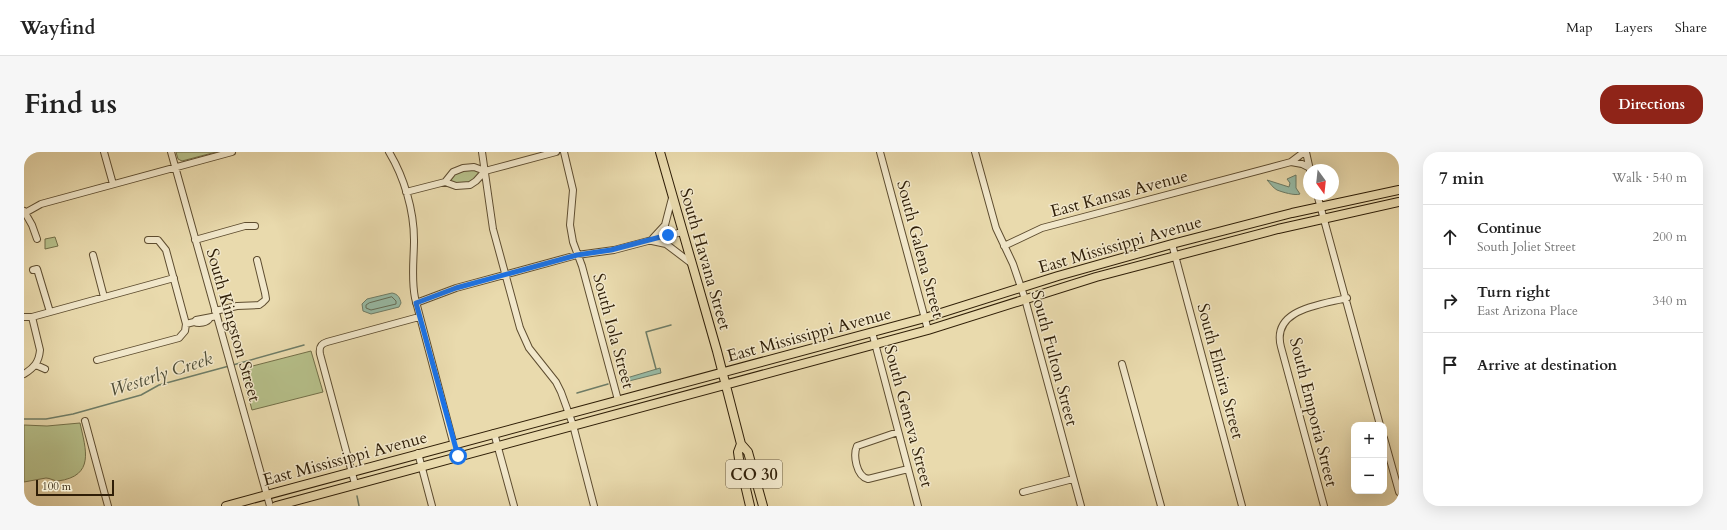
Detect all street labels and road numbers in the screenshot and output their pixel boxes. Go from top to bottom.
street label: East Kansas Avenue [1048,164,1190,223]
street label: South Galena Street [891,178,950,321]
street label: South Havana Street [674,186,737,333]
street label: East Mississippi Avenue [1036,210,1205,279]
street label: South Kingston Street [201,246,267,405]
street label: South Iola Street [587,271,640,392]
street label: South Fulton Street [1025,288,1084,429]
street label: East Mississippi Avenue [724,301,894,367]
street label: South Elmira Street [1191,301,1250,442]
street label: South Emporia Street [1284,335,1343,490]
street label: South Geneva Street [878,343,939,490]
street label: East Mississippi Avenue [260,425,430,491]
road number: CO 30 [726,460,782,488]

